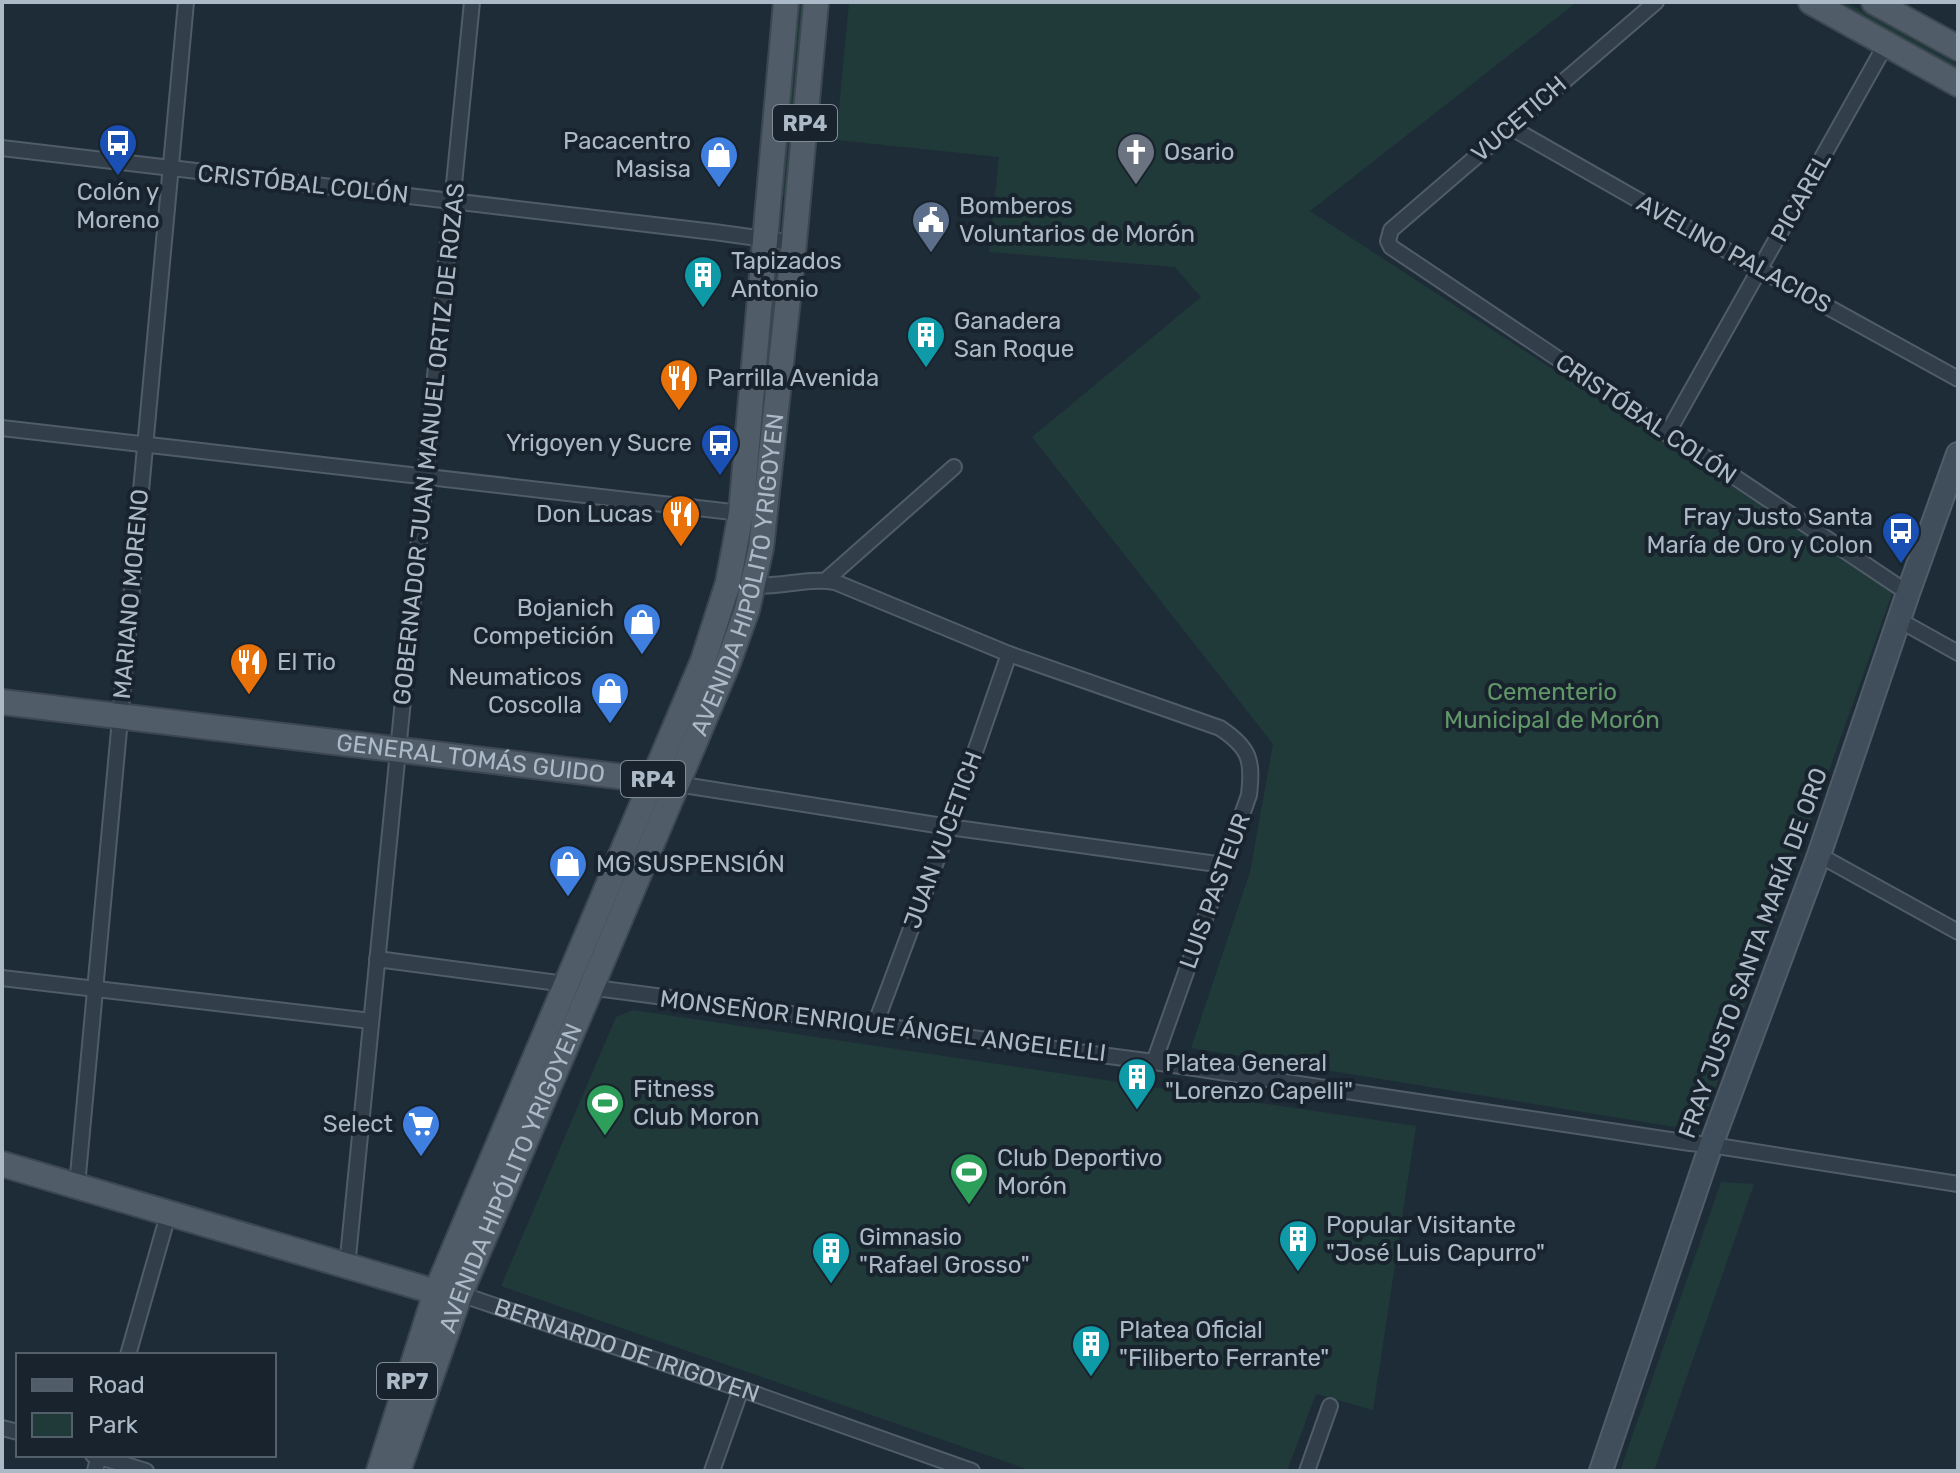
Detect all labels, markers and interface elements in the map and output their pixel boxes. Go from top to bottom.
street label: VUCETICH [1466,70,1572,168]
road number: RP4 [773,105,837,141]
bus stop icon: Colón y Moreno [97,122,139,177]
place label: Pacacentro Masisa [563,127,691,183]
church icon: Osario [1115,131,1157,186]
shop icon: Pacacentro Masisa [698,134,740,189]
place label: Osario [1164,138,1234,166]
street label: PICAREL [1765,147,1837,246]
street label: CRISTÓBAL COLÓN [196,159,410,209]
place label: Colón y Moreno [76,178,160,234]
street label: GOBERNADOR JUAN MANUEL ORTIZ DE ROZAS [388,182,470,706]
street label: AVELINO PALACIOS [1632,189,1836,319]
place label: Bomberos Voluntarios de Morón [959,192,1195,248]
public building icon: Bomberos Voluntarios de Morón [910,199,952,254]
place label: Tapizados Antonio [731,247,842,303]
building icon: Tapizados Antonio [682,254,724,309]
place label: Ganadera San Roque [954,307,1074,363]
building icon: Ganadera San Roque [905,314,947,369]
street label: CRISTÓBAL COLÓN [1550,348,1742,490]
restaurant icon: Parrilla Avenida [658,357,700,412]
place label: Parrilla Avenida [707,364,879,392]
street label: AVENIDA HIPÓLITO YRIGOYEN [685,412,789,740]
bus stop icon: Yrigoyen y Sucre [699,422,741,477]
place label: Yrigoyen y Sucre [506,429,692,457]
street label: MARIANO MORENO [108,488,154,700]
restaurant icon: Don Lucas [660,493,702,548]
place label: Don Lucas [536,500,653,528]
place label: Fray Justo Santa María de Oro y Colon [1646,503,1873,559]
bus stop icon: Fray Justo Santa María de Oro y Colon [1880,510,1922,565]
place label: Bojanich Competición [473,594,614,650]
shop icon: Bojanich Competición [621,601,663,656]
restaurant icon: El Tio [228,641,270,696]
place label: El Tio [277,648,336,676]
place label: Neumaticos Coscolla [449,663,582,719]
shop icon: Neumaticos Coscolla [589,670,631,725]
park label: Cementerio Municipal de Morón [1444,678,1660,734]
street label: GENERAL TOMÁS GUIDO [335,728,606,788]
street label: JUAN VUCETICH [898,748,988,932]
road number: RP4 [621,761,685,797]
street label: FRAY JUSTO SANTA MARÍA DE ORO [1673,764,1833,1142]
street label: LUIS PASTEUR [1174,809,1256,973]
shop icon: MG SUSPENSIÓN [547,843,589,898]
place label: MG SUSPENSIÓN [596,850,785,878]
street label: MONSEÑOR ENRIQUE ÁNGEL ANGELELLI [658,985,1108,1067]
street label: AVENIDA HIPÓLITO YRIGOYEN [434,1019,588,1336]
place label: Platea General "Lorenzo Capelli" [1165,1049,1353,1105]
building icon: Platea General "Lorenzo Capelli" [1116,1056,1158,1111]
place label: Fitness Club Moron [633,1075,759,1131]
sports icon: Fitness Club Moron [584,1082,626,1137]
supermarket icon: Select [400,1103,442,1158]
place label: Select [323,1110,393,1138]
place label: Club Deportivo Morón [997,1144,1162,1200]
sports icon: Club Deportivo Morón [948,1151,990,1206]
place label: Popular Visitante "José Luis Capurro" [1326,1211,1545,1267]
building icon: Popular Visitante "José Luis Capurro" [1277,1218,1319,1273]
place label: Gimnasio "Rafael Grosso" [859,1223,1030,1279]
building icon: Gimnasio "Rafael Grosso" [810,1230,852,1285]
street label: BERNARDO DE IRIGOYEN [491,1293,763,1408]
place label: Platea Oficial "Filiberto Ferrante" [1119,1316,1329,1372]
building icon: Platea Oficial "Filiberto Ferrante" [1070,1323,1112,1378]
legend [16,1353,276,1457]
road number: RP7 [377,1363,437,1399]
text: Road [88,1371,145,1399]
text: Park [88,1411,139,1439]

